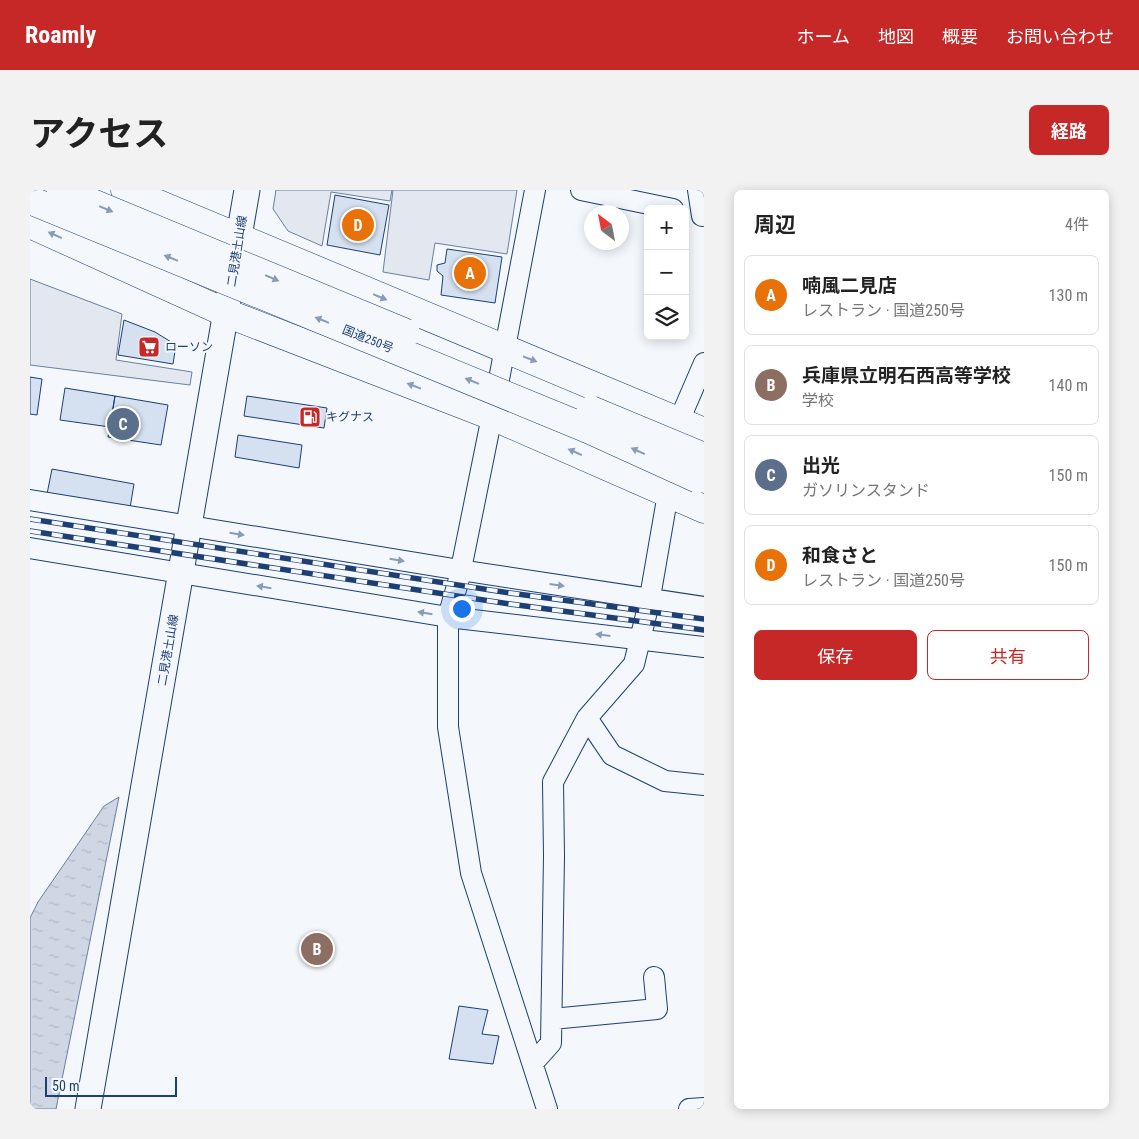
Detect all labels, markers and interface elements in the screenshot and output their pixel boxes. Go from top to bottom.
text: Roamly [25,21,96,49]
text: ホーム [797,26,850,47]
text: 地図 [878,26,914,47]
text: 概要 [942,26,978,47]
text: お問い合わせ [1006,26,1114,47]
button: 経路 [1029,105,1109,155]
text: アクセス [30,114,168,155]
one-way arrow [99,205,113,213]
north arrow [584,205,629,250]
map controls [644,205,689,340]
button: + [644,205,689,250]
pin: D [342,206,374,244]
text: 周辺 [754,213,796,237]
street label: 二見港土山線 [224,214,250,288]
text: 4件 [1065,215,1089,234]
one-way arrow [48,231,62,239]
button: − [644,250,689,295]
one-way arrow [164,253,178,261]
pin: A [454,254,486,292]
one-way arrow [265,274,279,282]
text: 喃風二見店 [802,274,897,297]
text: A [766,286,776,305]
text: 130 m [1049,286,1088,305]
one-way arrow [372,294,387,301]
button: layers [644,295,689,340]
text: レストラン · 国道250号 [802,301,965,320]
one-way arrow [314,315,329,323]
street label: 国道250号 [340,322,396,356]
supermarket icon: ローソン [137,335,161,359]
place label: ローソン [165,340,213,354]
one-way arrow [523,355,538,363]
text: 兵庫県立明石西高等学校 [802,364,1011,387]
text: B [767,376,775,395]
text: 140 m [1049,376,1088,395]
one-way arrow [465,377,479,385]
one-way arrow [407,382,422,389]
text: 学校 [802,391,834,410]
pin: C [107,405,139,443]
fuel station icon: キグナス [298,405,322,429]
place label: キグナス [326,410,374,424]
one-way arrow [631,447,645,455]
one-way arrow [568,448,582,456]
text: 出光 [802,454,840,477]
text: C [766,466,776,485]
text: 150 m [1049,466,1088,485]
text: ガソリンスタンド [802,481,930,500]
one-way arrow [229,530,245,538]
text: 和食さと [802,544,878,567]
text: D [766,556,776,575]
text: 150 m [1049,556,1088,575]
one-way arrow [389,557,405,565]
text: レストラン · 国道250号 [802,571,965,590]
one-way arrow [550,581,566,589]
one-way arrow [256,583,272,591]
your location [449,596,475,622]
one-way arrow [416,609,432,617]
street label: 二見港土山線 [155,613,181,687]
button: 保存 [754,630,917,680]
button: 共有 [927,630,1089,680]
one-way arrow [595,631,611,639]
pin: B [301,930,333,968]
scale bar [45,1074,178,1097]
text: 50 m [52,1078,80,1094]

